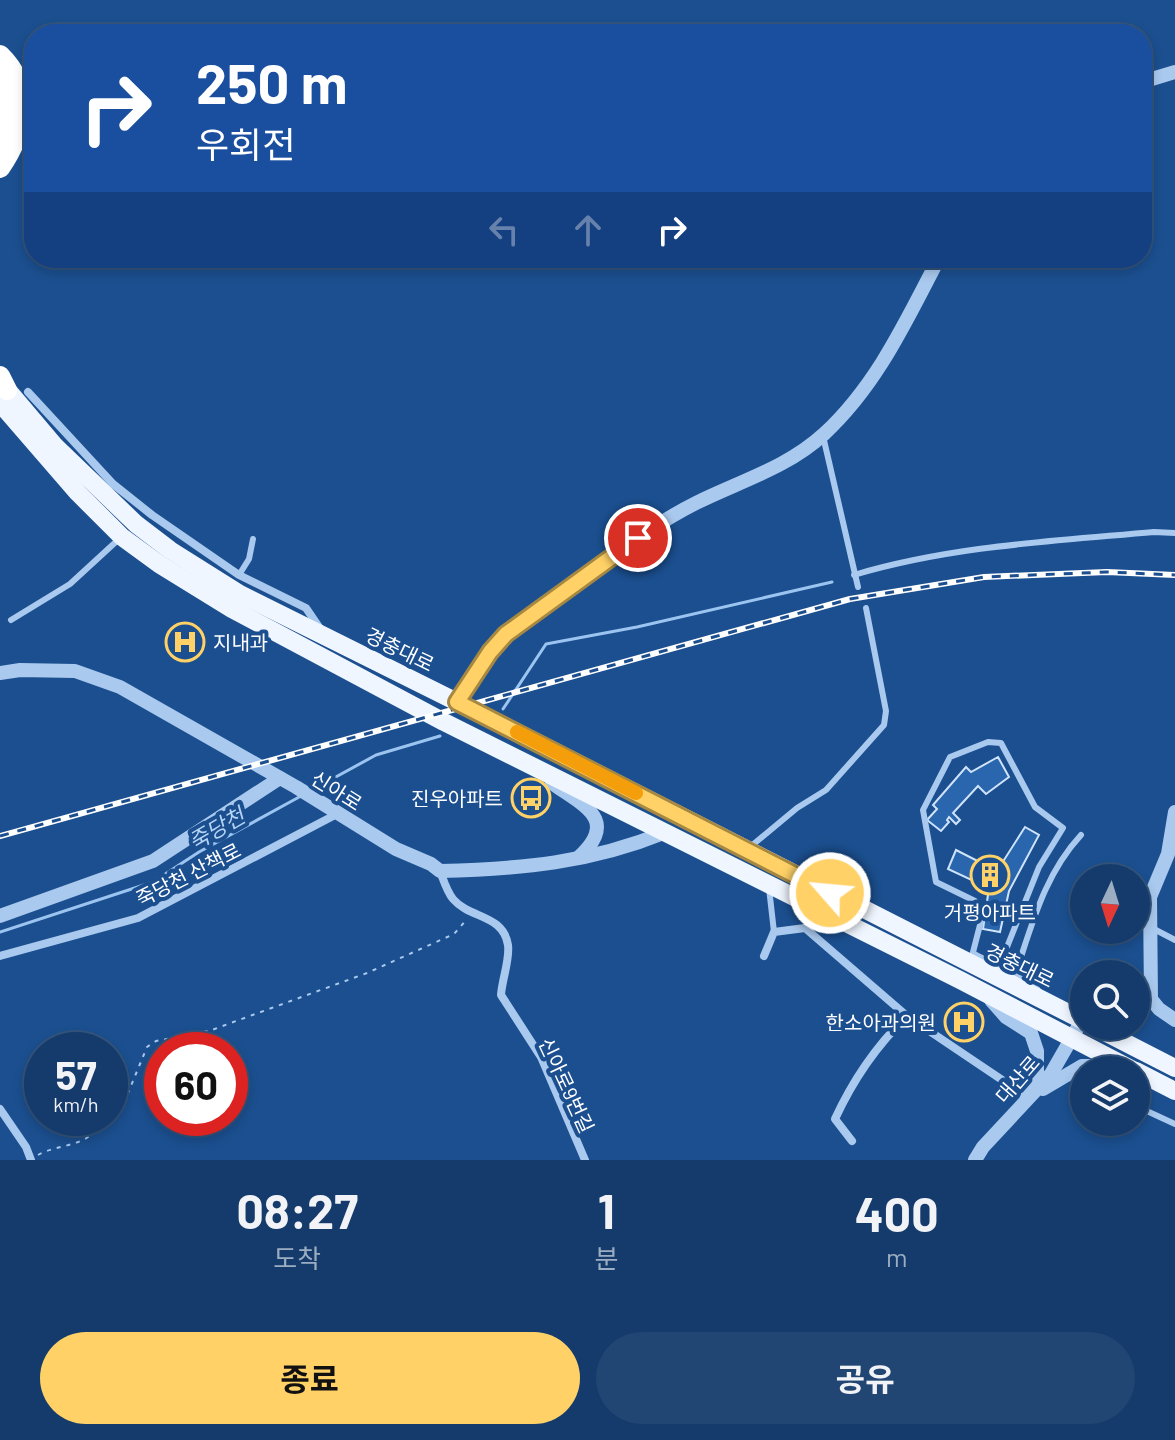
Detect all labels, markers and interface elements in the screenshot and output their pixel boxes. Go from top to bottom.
text: 250 m [196,48,347,115]
icon: right [64,56,168,160]
text: 우회전 [196,122,295,165]
icon: left [482,208,526,252]
icon: ahead [566,208,610,252]
icon: right [650,208,694,252]
pin [604,504,672,572]
icon: arrive [616,516,660,560]
hospital icon: 지내과 [164,621,206,663]
street label: 경충대로 [362,622,438,676]
place label: 지내과 [213,630,268,654]
street label: 신아로 [307,765,367,815]
bus stop icon: 진우아파트 [510,777,552,819]
place label: 진우아파트 [411,786,503,810]
water label: 죽당천 [183,800,251,854]
street label: 죽당천 산책로 [132,837,244,911]
position arrow [788,851,872,935]
building icon: 거평아파트 [969,854,1011,896]
north arrow [1070,864,1150,944]
map controls [1070,864,1150,1136]
place label: 거평아파트 [944,900,1036,924]
street label: 경충대로 [982,938,1058,992]
button: search [1070,960,1150,1040]
hospital icon: 한소아과의원 [943,1001,985,1043]
place label: 한소아과의원 [826,1010,936,1034]
speed limit sign: 60 [144,1032,248,1136]
street label: 신아로9번길 [534,1034,600,1136]
text: 57 [55,1050,97,1098]
street label: 대산로 [990,1050,1044,1108]
button: layers [1070,1056,1150,1136]
text: km/h [53,1092,99,1116]
text: 08:27 [236,1181,358,1239]
text: 1 [598,1181,615,1239]
text: 400 [855,1184,939,1242]
text: m [886,1241,907,1272]
text: 도착 [273,1242,321,1273]
text: 분 [594,1242,618,1273]
button: 종료 [40,1332,580,1424]
button: 공유 [596,1332,1135,1424]

